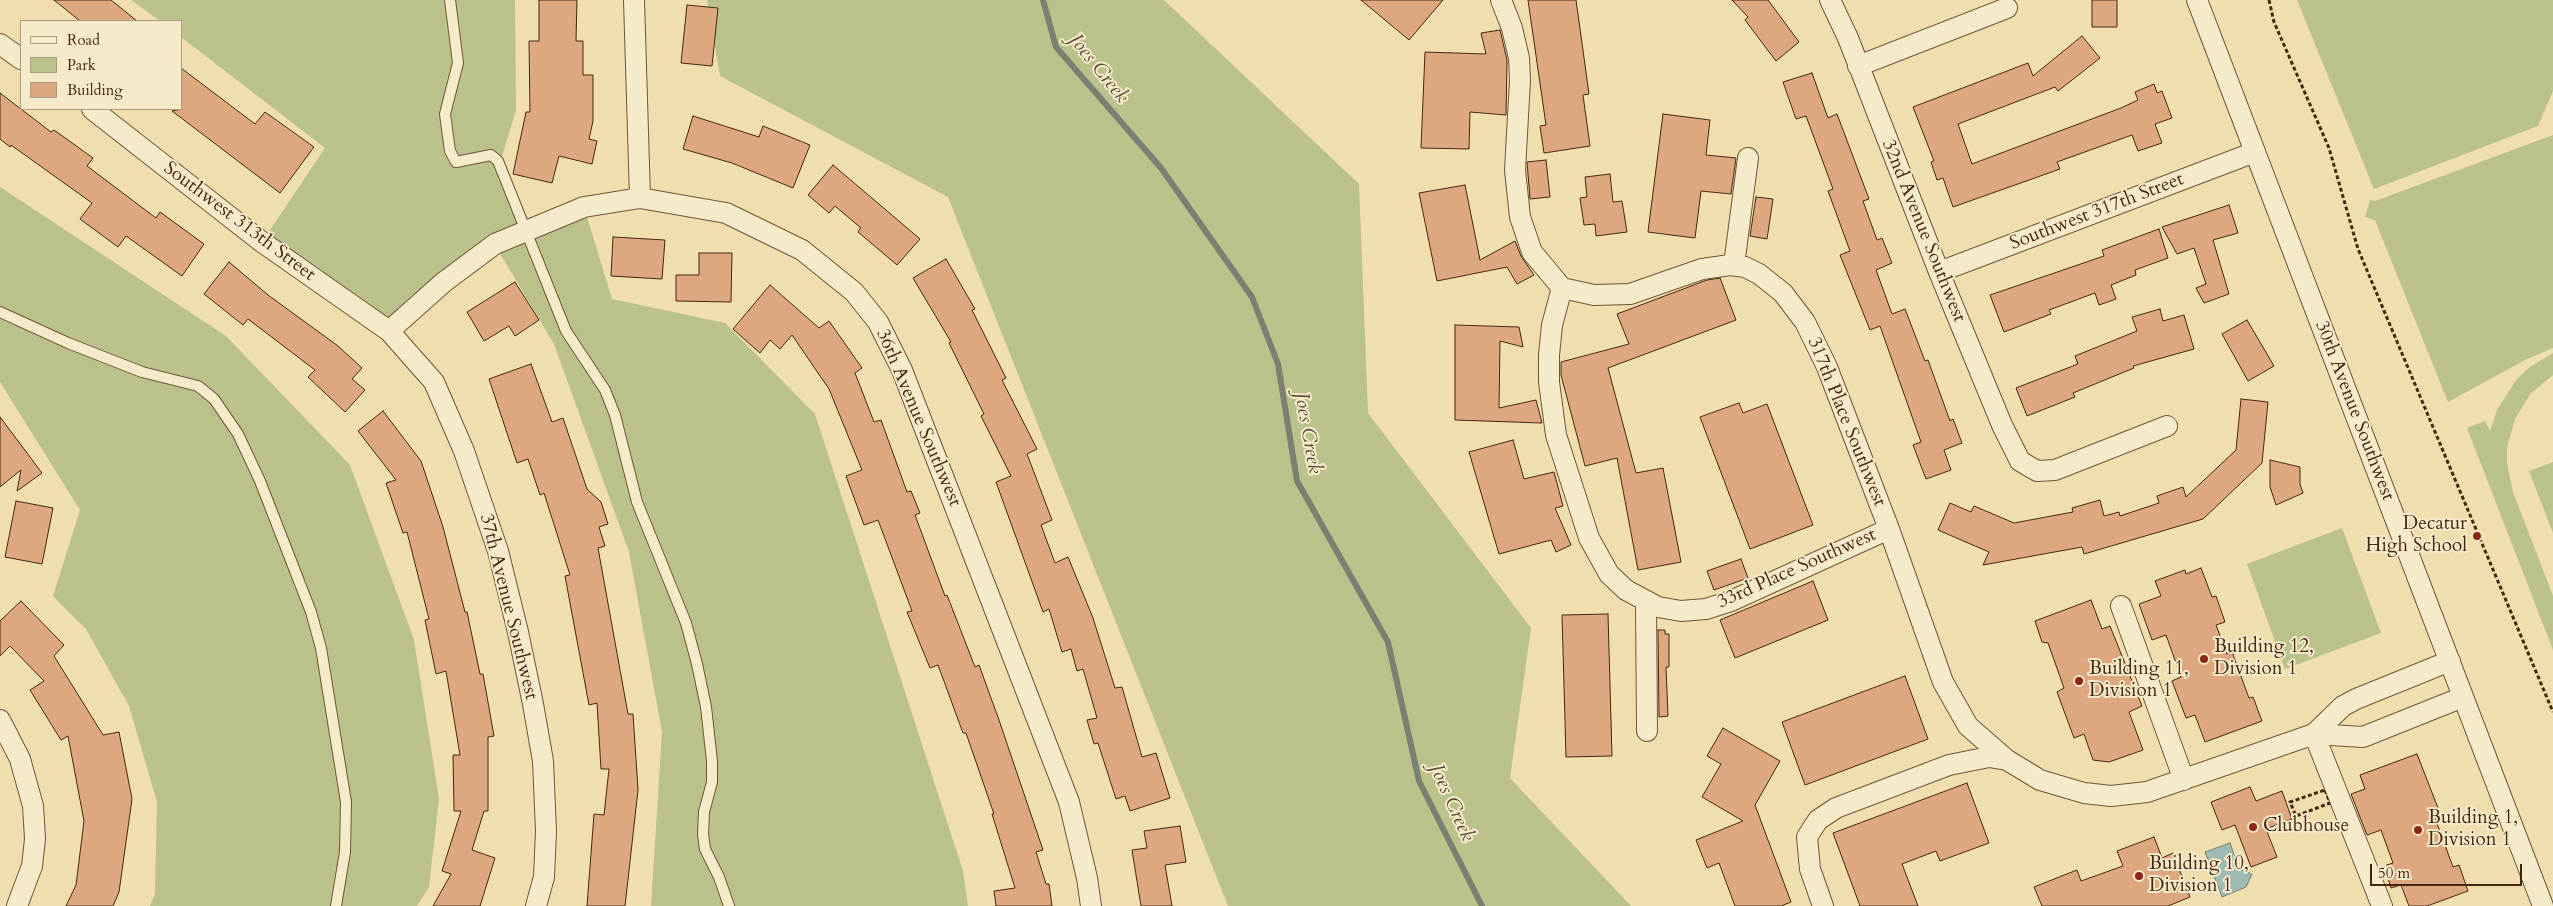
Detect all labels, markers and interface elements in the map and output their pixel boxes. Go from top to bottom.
legend [20,20,182,110]
water label: Joes Creek [1063,29,1133,109]
text: Road [67,30,100,50]
text: Park [67,55,96,75]
text: Building [67,80,123,100]
street label: 32nd Avenue Southwest [1876,136,1970,326]
street label: Southwest 313th Street [159,157,319,287]
street label: Southwest 317th Street [2007,168,2187,256]
street label: 30th Avenue Southwest [2309,318,2399,504]
street label: 36th Avenue Southwest [870,326,966,510]
street label: 317th Place Southwest [1802,334,1890,510]
water label: Joes Creek [1288,390,1326,476]
street label: 37th Avenue Southwest [474,512,542,702]
place label: Decatur High School [2366,514,2467,558]
street label: 33rd Place Southwest [1714,524,1880,614]
marker: Decatur High School [2471,530,2483,542]
place label: Building 12, Division 1 [2214,637,2314,681]
marker: Building 12, Division 1 [2198,653,2210,665]
place label: Building 11, Division 1 [2089,659,2189,703]
marker: Building 11, Division 1 [2073,675,2085,687]
water label: Joes Creek [1423,760,1479,846]
place label: Building 1, Division 1 [2428,808,2518,852]
place label: Clubhouse [2263,816,2349,838]
marker: Clubhouse [2247,821,2259,833]
marker: Building 1, Division 1 [2412,824,2424,836]
place label: Building 10, Division 1 [2149,854,2249,898]
scale bar [2373,854,2526,886]
text: 50 m [2378,863,2410,883]
marker: Building 10, Division 1 [2133,870,2145,882]

